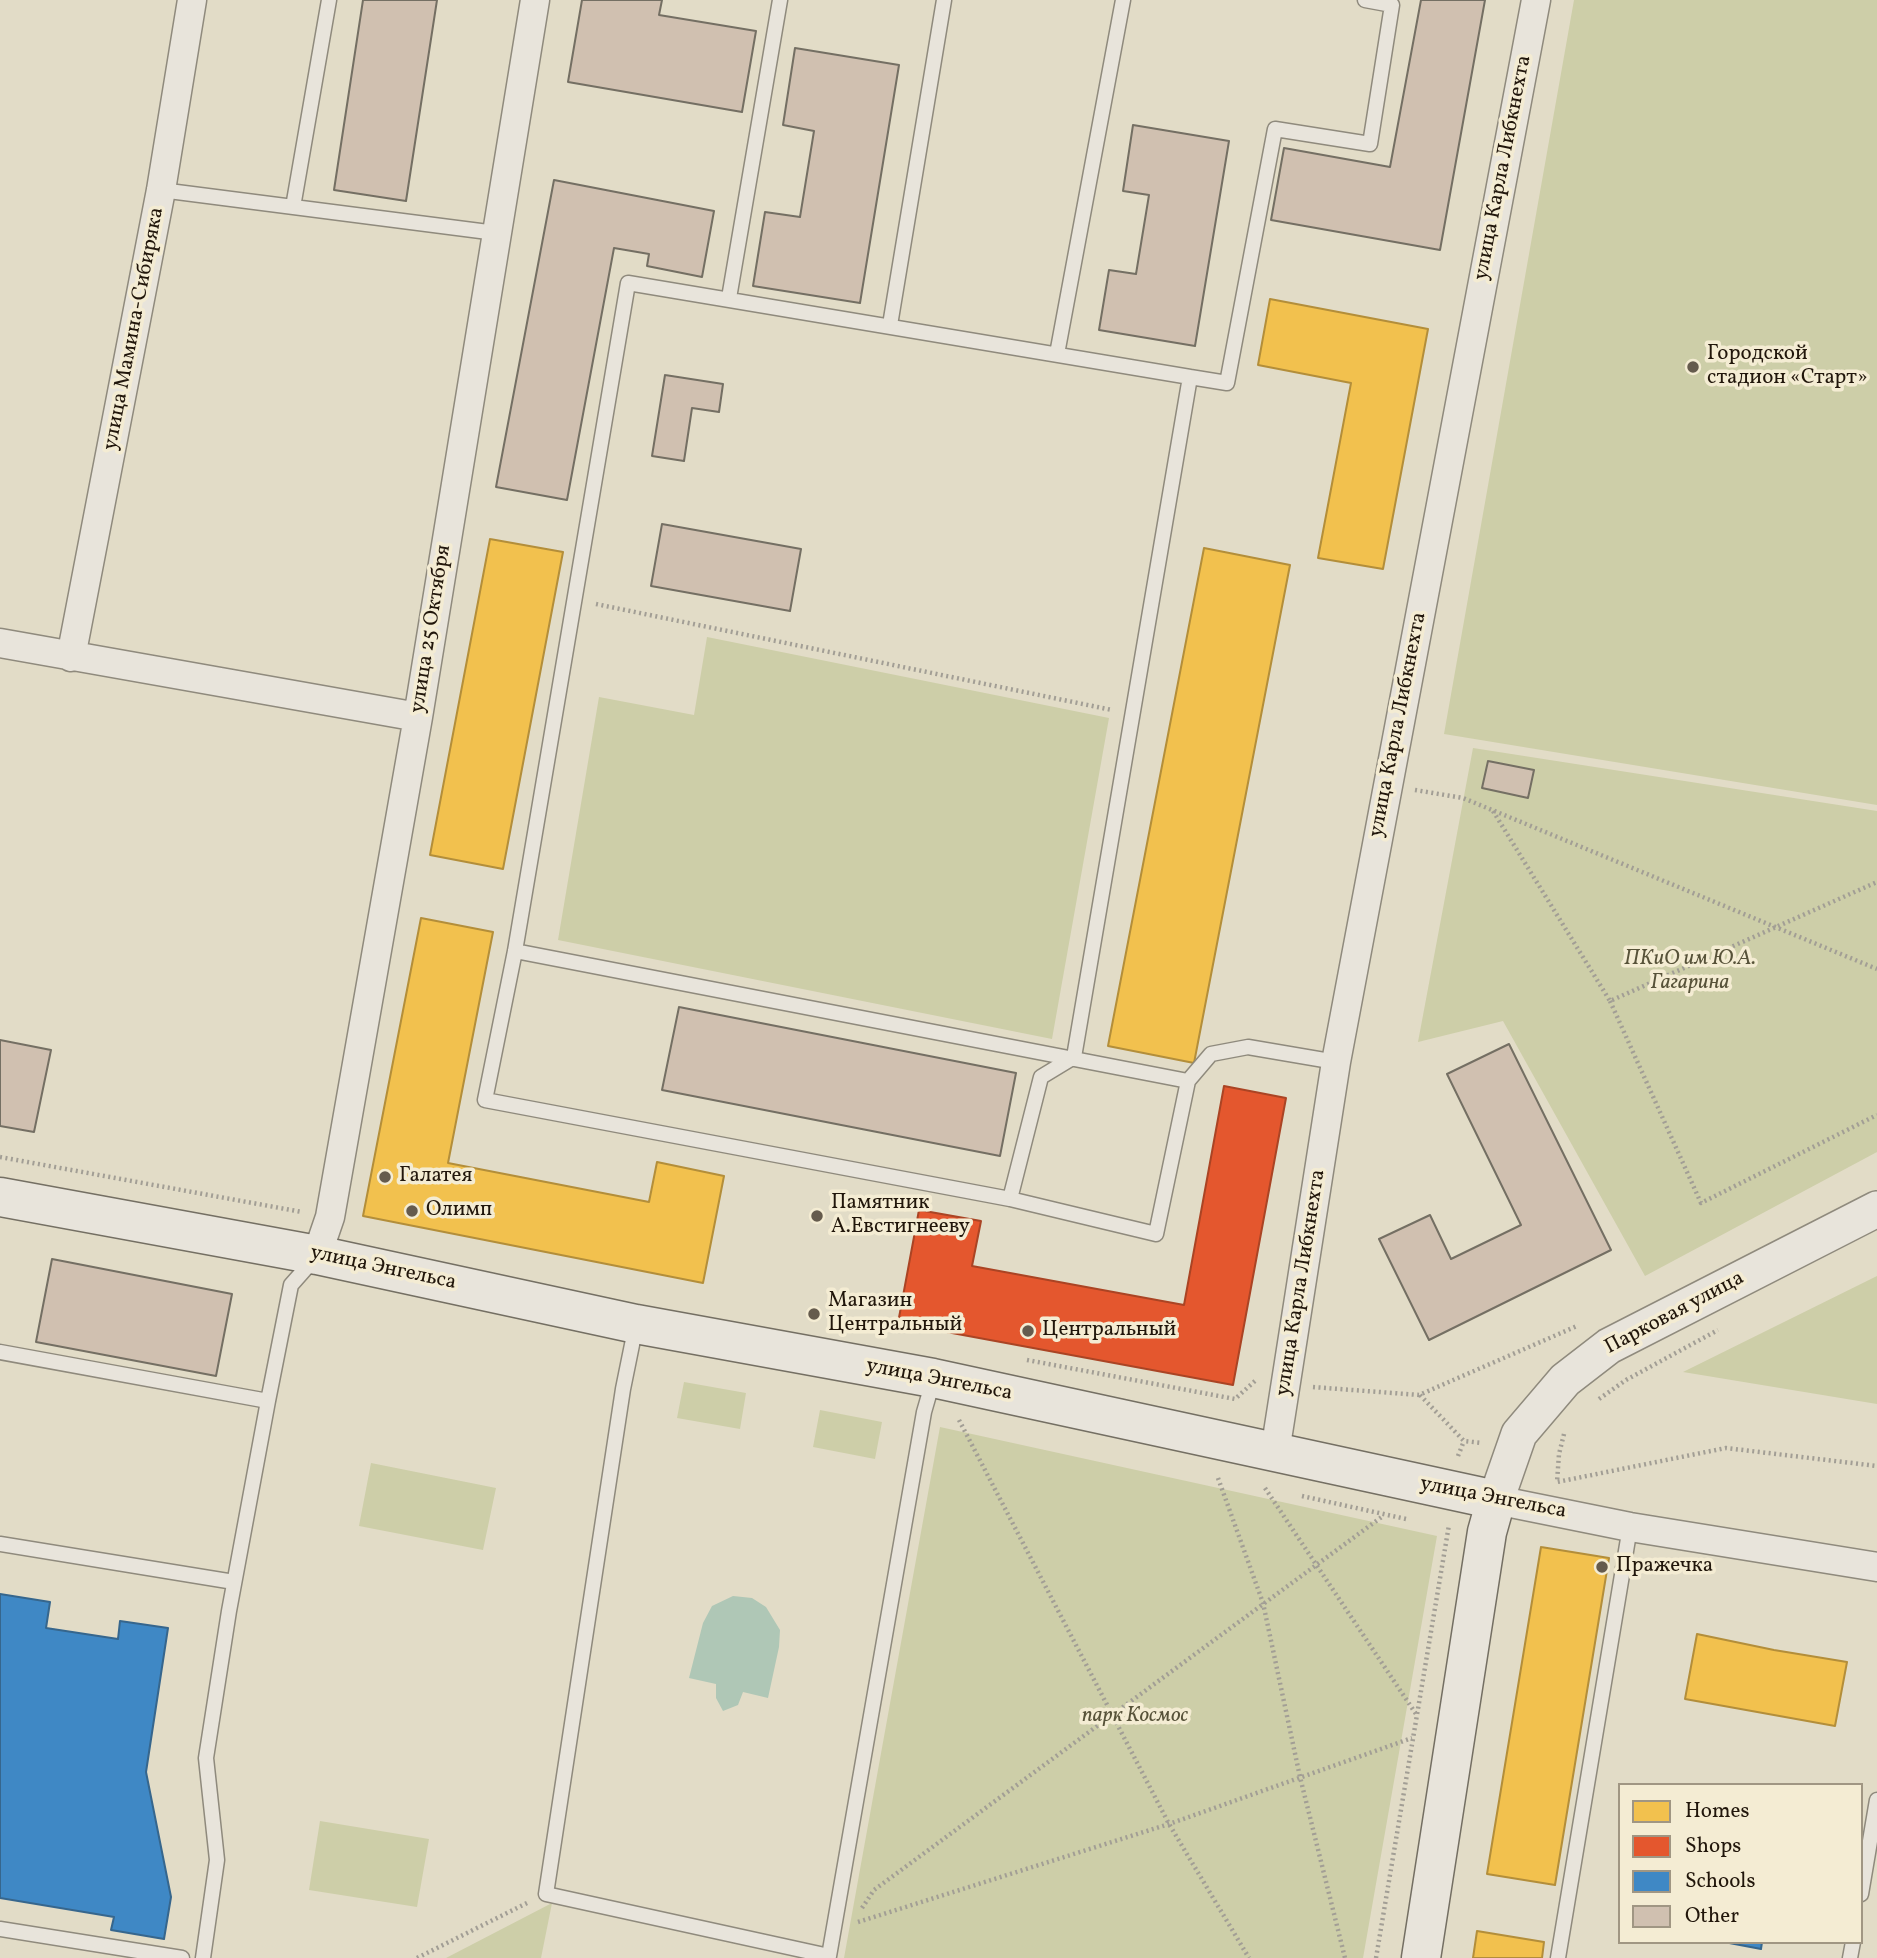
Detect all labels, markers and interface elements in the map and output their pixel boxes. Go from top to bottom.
street label: улица Карла Либкнехта [1470,53,1538,283]
street label: улица Мамина-Сибиряка [99,205,171,453]
place label: Городской стадион «Старт» [1707,342,1868,392]
marker: Городской стадион «Старт» [1685,359,1701,375]
street label: улица 25 Октября [406,543,458,715]
street label: улица Карла Либкнехта [1365,610,1433,840]
park label: ПКиО им Ю.А. Гагарина [1624,947,1756,997]
place label: Галатея [399,1164,472,1190]
street label: улица Карла Либкнехта [1272,1168,1332,1398]
marker: Галатея [377,1169,393,1185]
place label: Памятник А.Евстигнееву [831,1191,970,1241]
place label: Олимп [426,1198,492,1224]
marker: Олимп [404,1203,420,1219]
marker: Памятник А.Евстигнееву [809,1208,825,1224]
street label: улица Энгельса [308,1241,458,1297]
street label: Парковая улица [1601,1267,1749,1361]
place label: Магазин Центральный [828,1289,962,1339]
marker: Магазин Центральный [806,1306,822,1322]
place label: Центральный [1042,1318,1176,1344]
marker: Центральный [1020,1323,1036,1339]
street label: улица Энгельса [864,1354,1014,1408]
street label: улица Энгельса [1418,1472,1568,1526]
place label: Пражечка [1616,1554,1713,1580]
marker: Пражечка [1594,1559,1610,1575]
park label: парк Космос [1082,1704,1188,1730]
legend [1618,1783,1863,1944]
text: Homes [1685,1797,1750,1826]
text: Shops [1685,1832,1741,1861]
text: Schools [1685,1867,1755,1896]
text: Other [1685,1902,1739,1931]

